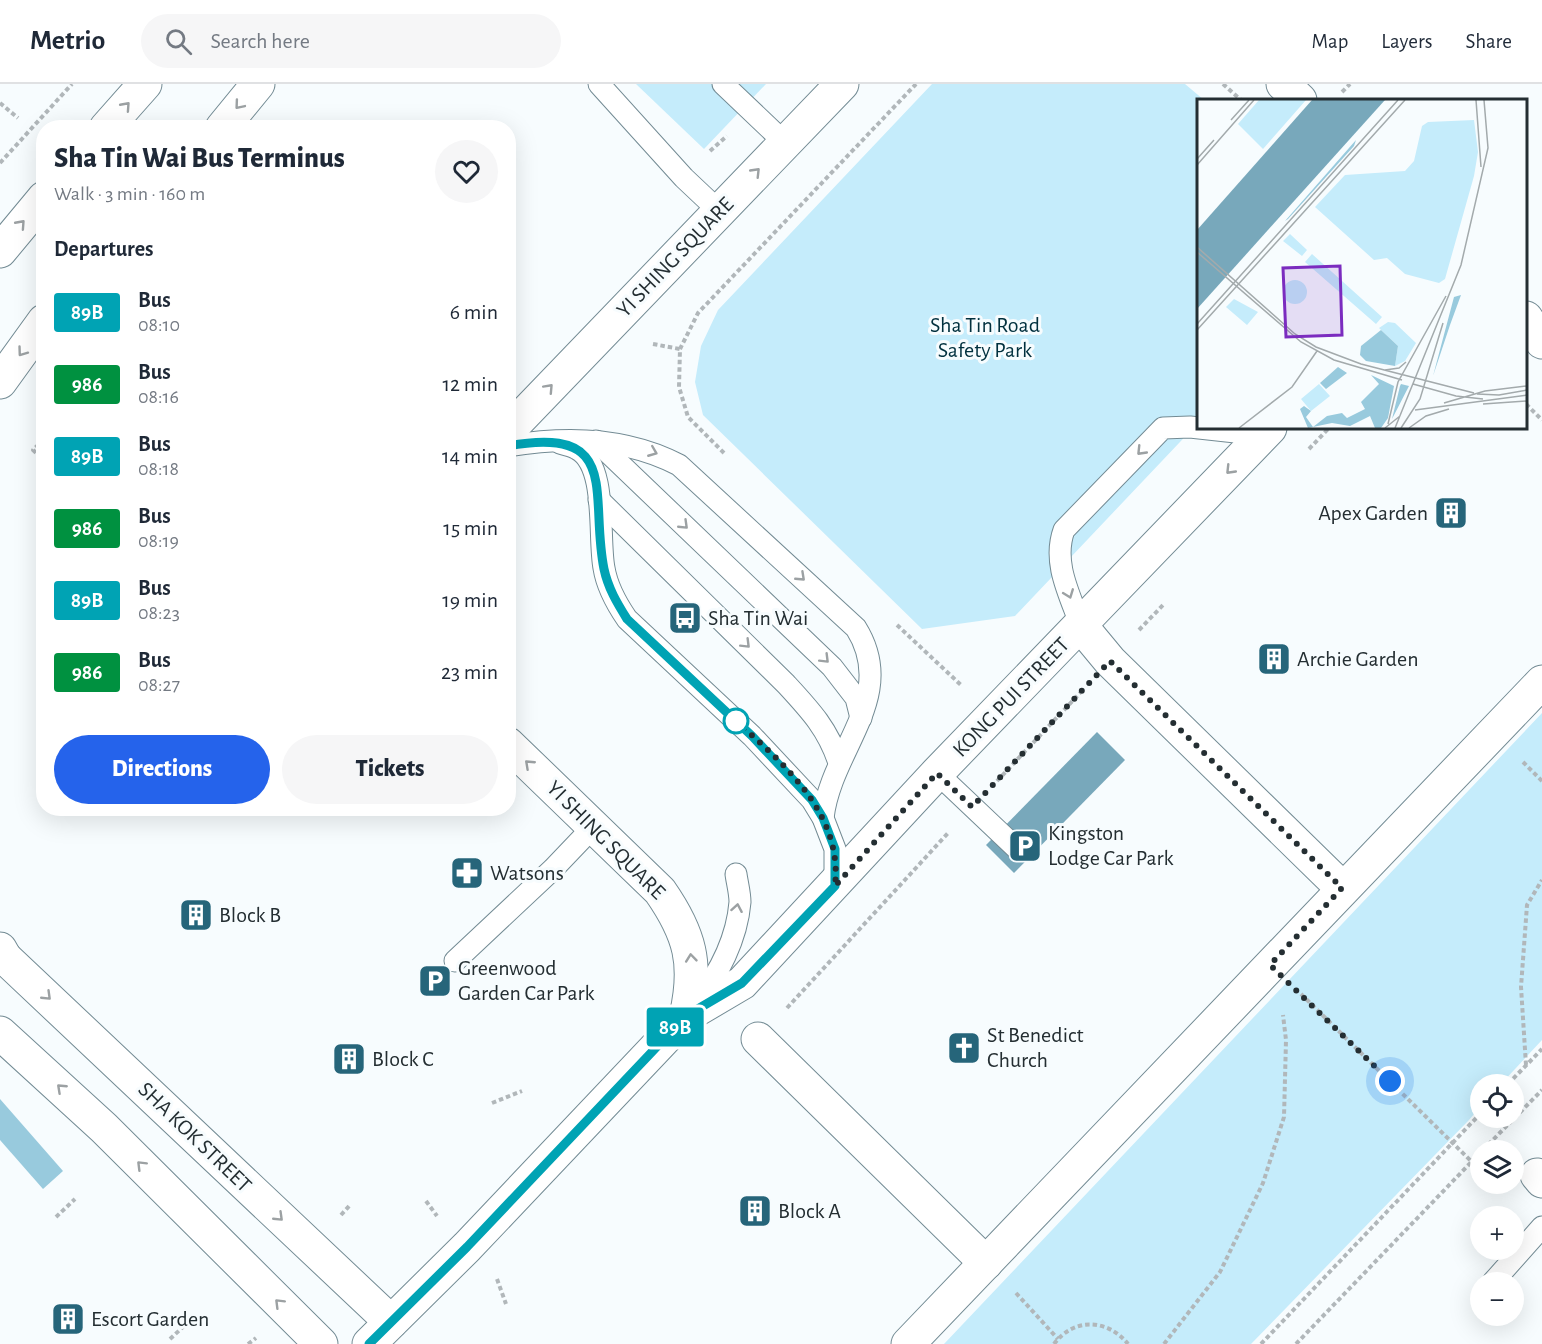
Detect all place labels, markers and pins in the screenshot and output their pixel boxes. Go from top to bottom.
building icon: Apex Garden [1433,495,1469,531]
place label: Apex Garden [1318,502,1428,524]
bus stop icon: Sha Tin Wai [667,600,703,636]
place label: Sha Tin Wai [708,607,808,629]
building icon: Archie Garden [1256,641,1292,677]
place label: Archie Garden [1297,648,1418,670]
unlabelled marker [723,708,749,734]
place label: Kingston Lodge Car Park [1048,822,1174,869]
parking icon: Kingston Lodge Car Park [1007,828,1043,864]
pharmacy icon: Watsons [449,855,485,891]
place label: Watsons [490,862,564,884]
building icon: Block B [178,897,214,933]
place label: Block B [219,904,281,926]
place label: Greenwood Garden Car Park [458,957,595,1004]
parking icon: Greenwood Garden Car Park [417,963,453,999]
place label: St Benedict Church [987,1024,1083,1071]
church icon: St Benedict Church [946,1030,982,1066]
building icon: Block C [331,1041,367,1077]
place label: Block C [372,1048,434,1070]
building icon: Block A [737,1193,773,1229]
place label: Block A [778,1200,841,1222]
building icon: Escort Garden [50,1301,86,1337]
place label: Escort Garden [91,1308,209,1330]

